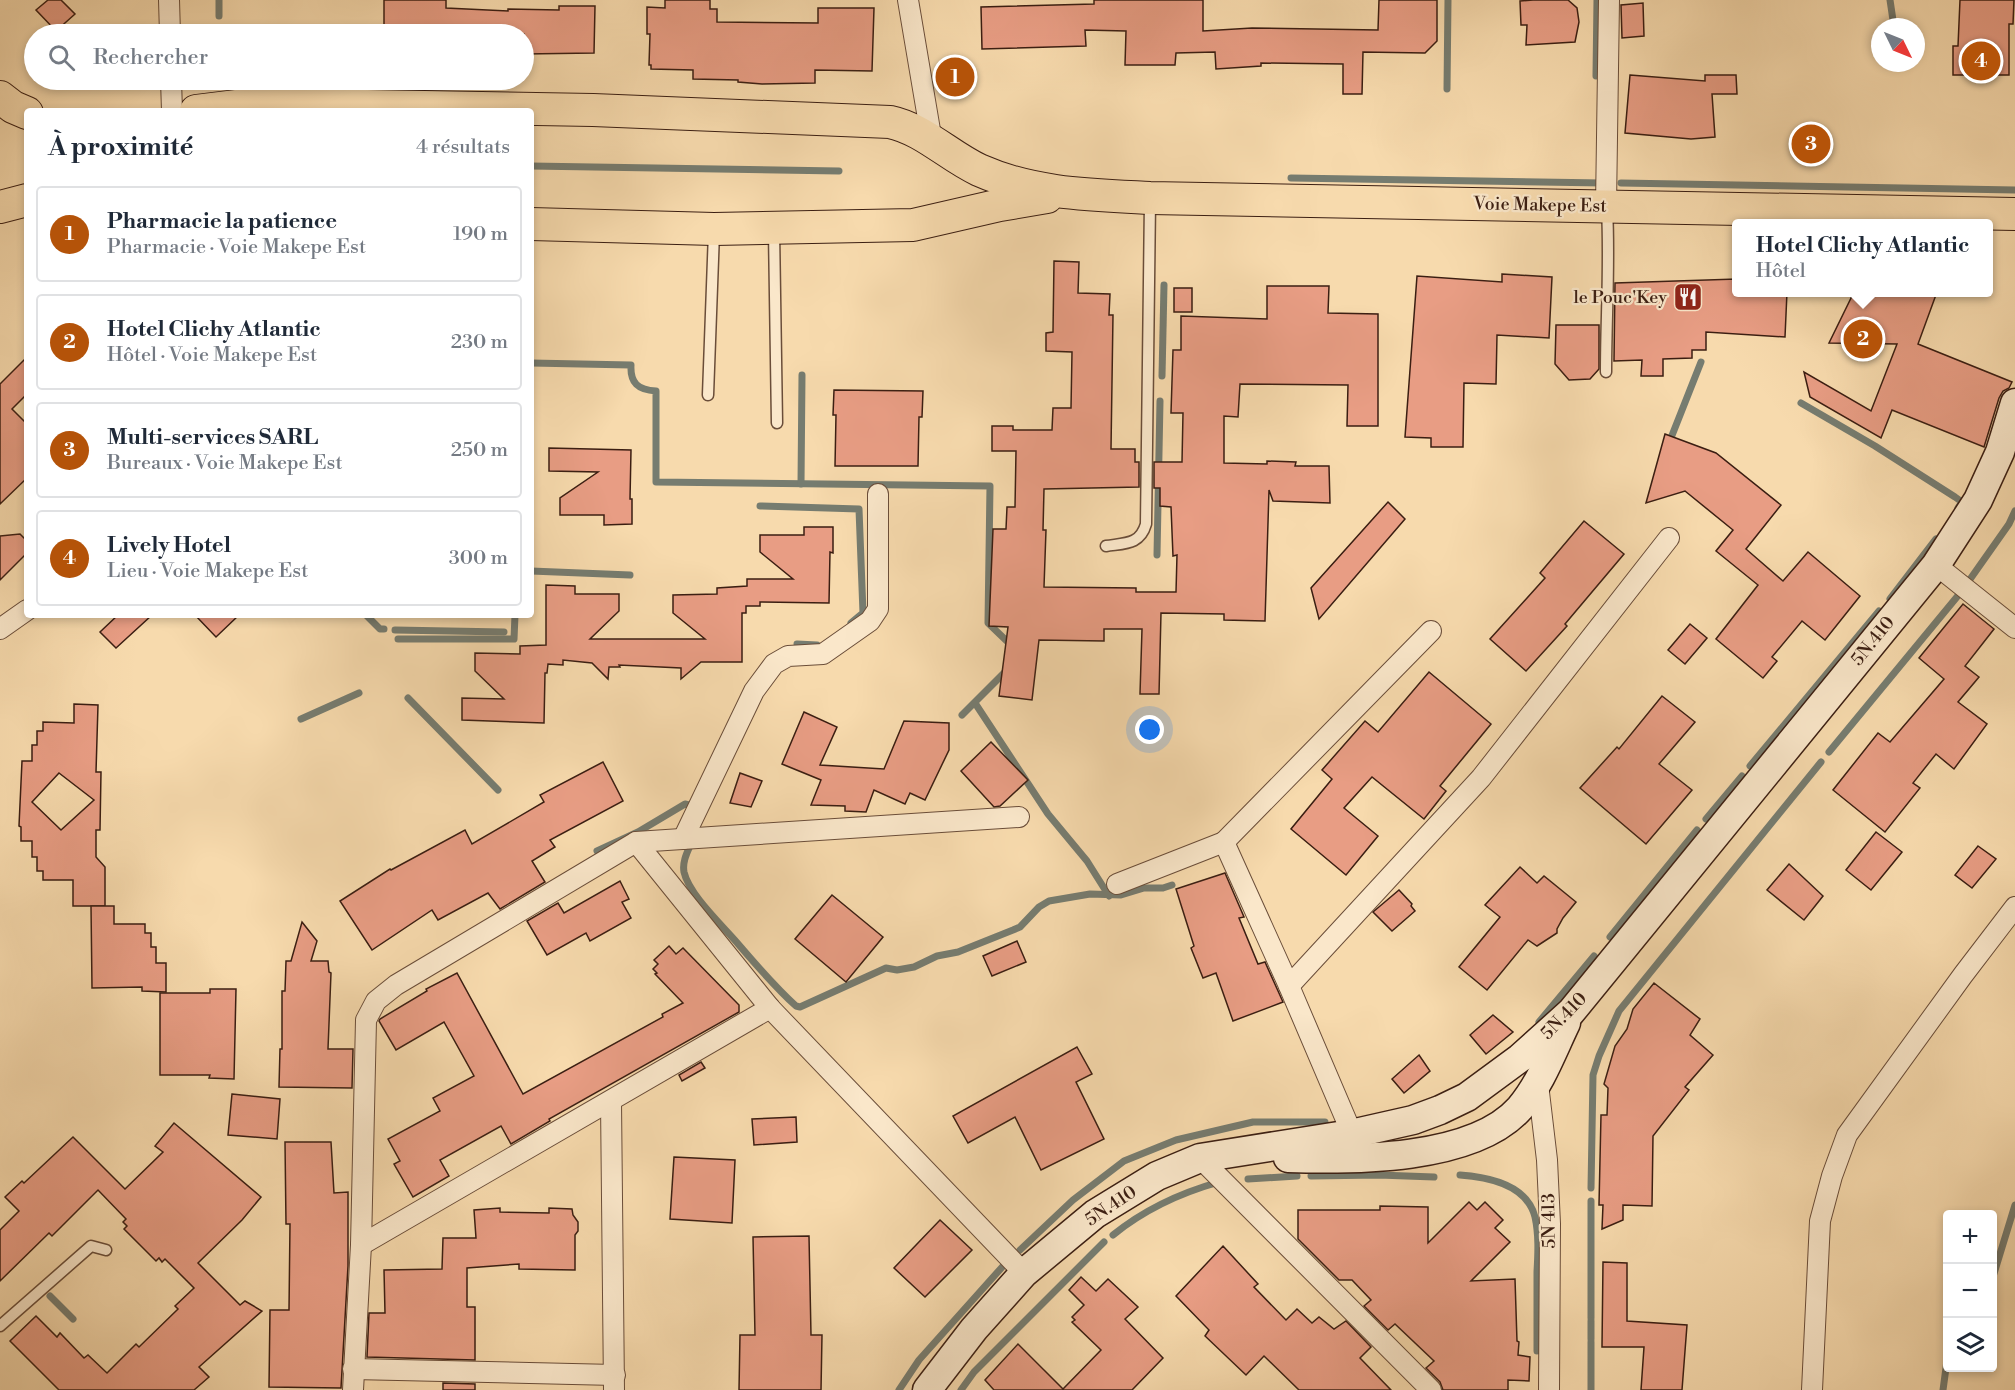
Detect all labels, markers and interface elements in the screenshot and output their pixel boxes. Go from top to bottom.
north arrow [1871,18,1925,72]
search box [24,24,534,90]
pin: 4 [1962,38,2000,84]
icon: search [45,41,78,74]
text: Rechercher [93,44,208,71]
pin: 1 [936,54,974,100]
pin: 3 [1792,122,1830,166]
text: À proximité [48,131,193,163]
text: 4 résultats [416,135,510,160]
street label: Voie Makepe Est [1472,192,1608,218]
text: Pharmacie la patience [107,208,337,235]
popup [1732,219,1993,297]
text: 1 [65,222,74,247]
text: 190 m [453,222,508,247]
text: Hotel Clichy Atlantic [1756,232,1969,259]
text: Pharmacie · Voie Makepe Est [107,235,366,260]
text: Hôtel [1756,259,1806,284]
restaurant icon: le Pouc'Key [1672,281,1704,313]
place label: le Pouc'Key [1573,286,1667,309]
text: Hotel Clichy Atlantic [107,316,321,343]
pin: 2 [1844,316,1882,362]
text: 2 [63,330,76,355]
text: 230 m [451,330,508,355]
text: Hôtel · Voie Makepe Est [107,343,317,368]
text: Multi-services SARL [107,424,318,451]
text: 3 [63,438,76,463]
text: 250 m [451,438,508,463]
text: Bureaux · Voie Makepe Est [107,451,343,476]
text: Lively Hotel [107,532,231,559]
text: 4 [63,546,76,571]
text: 300 m [449,546,508,571]
text: Lieu · Voie Makepe Est [107,559,308,584]
street label: 5N.410 [1846,611,1900,671]
your location [1135,715,1164,744]
street label: 5N.410 [1536,987,1592,1045]
street label: 5N.410 [1081,1180,1141,1232]
street label: 5N 413 [1537,1193,1561,1249]
map controls [1943,1210,1997,1372]
button: + [1943,1210,1997,1264]
button: − [1943,1264,1997,1318]
button: layers [1943,1318,1997,1372]

